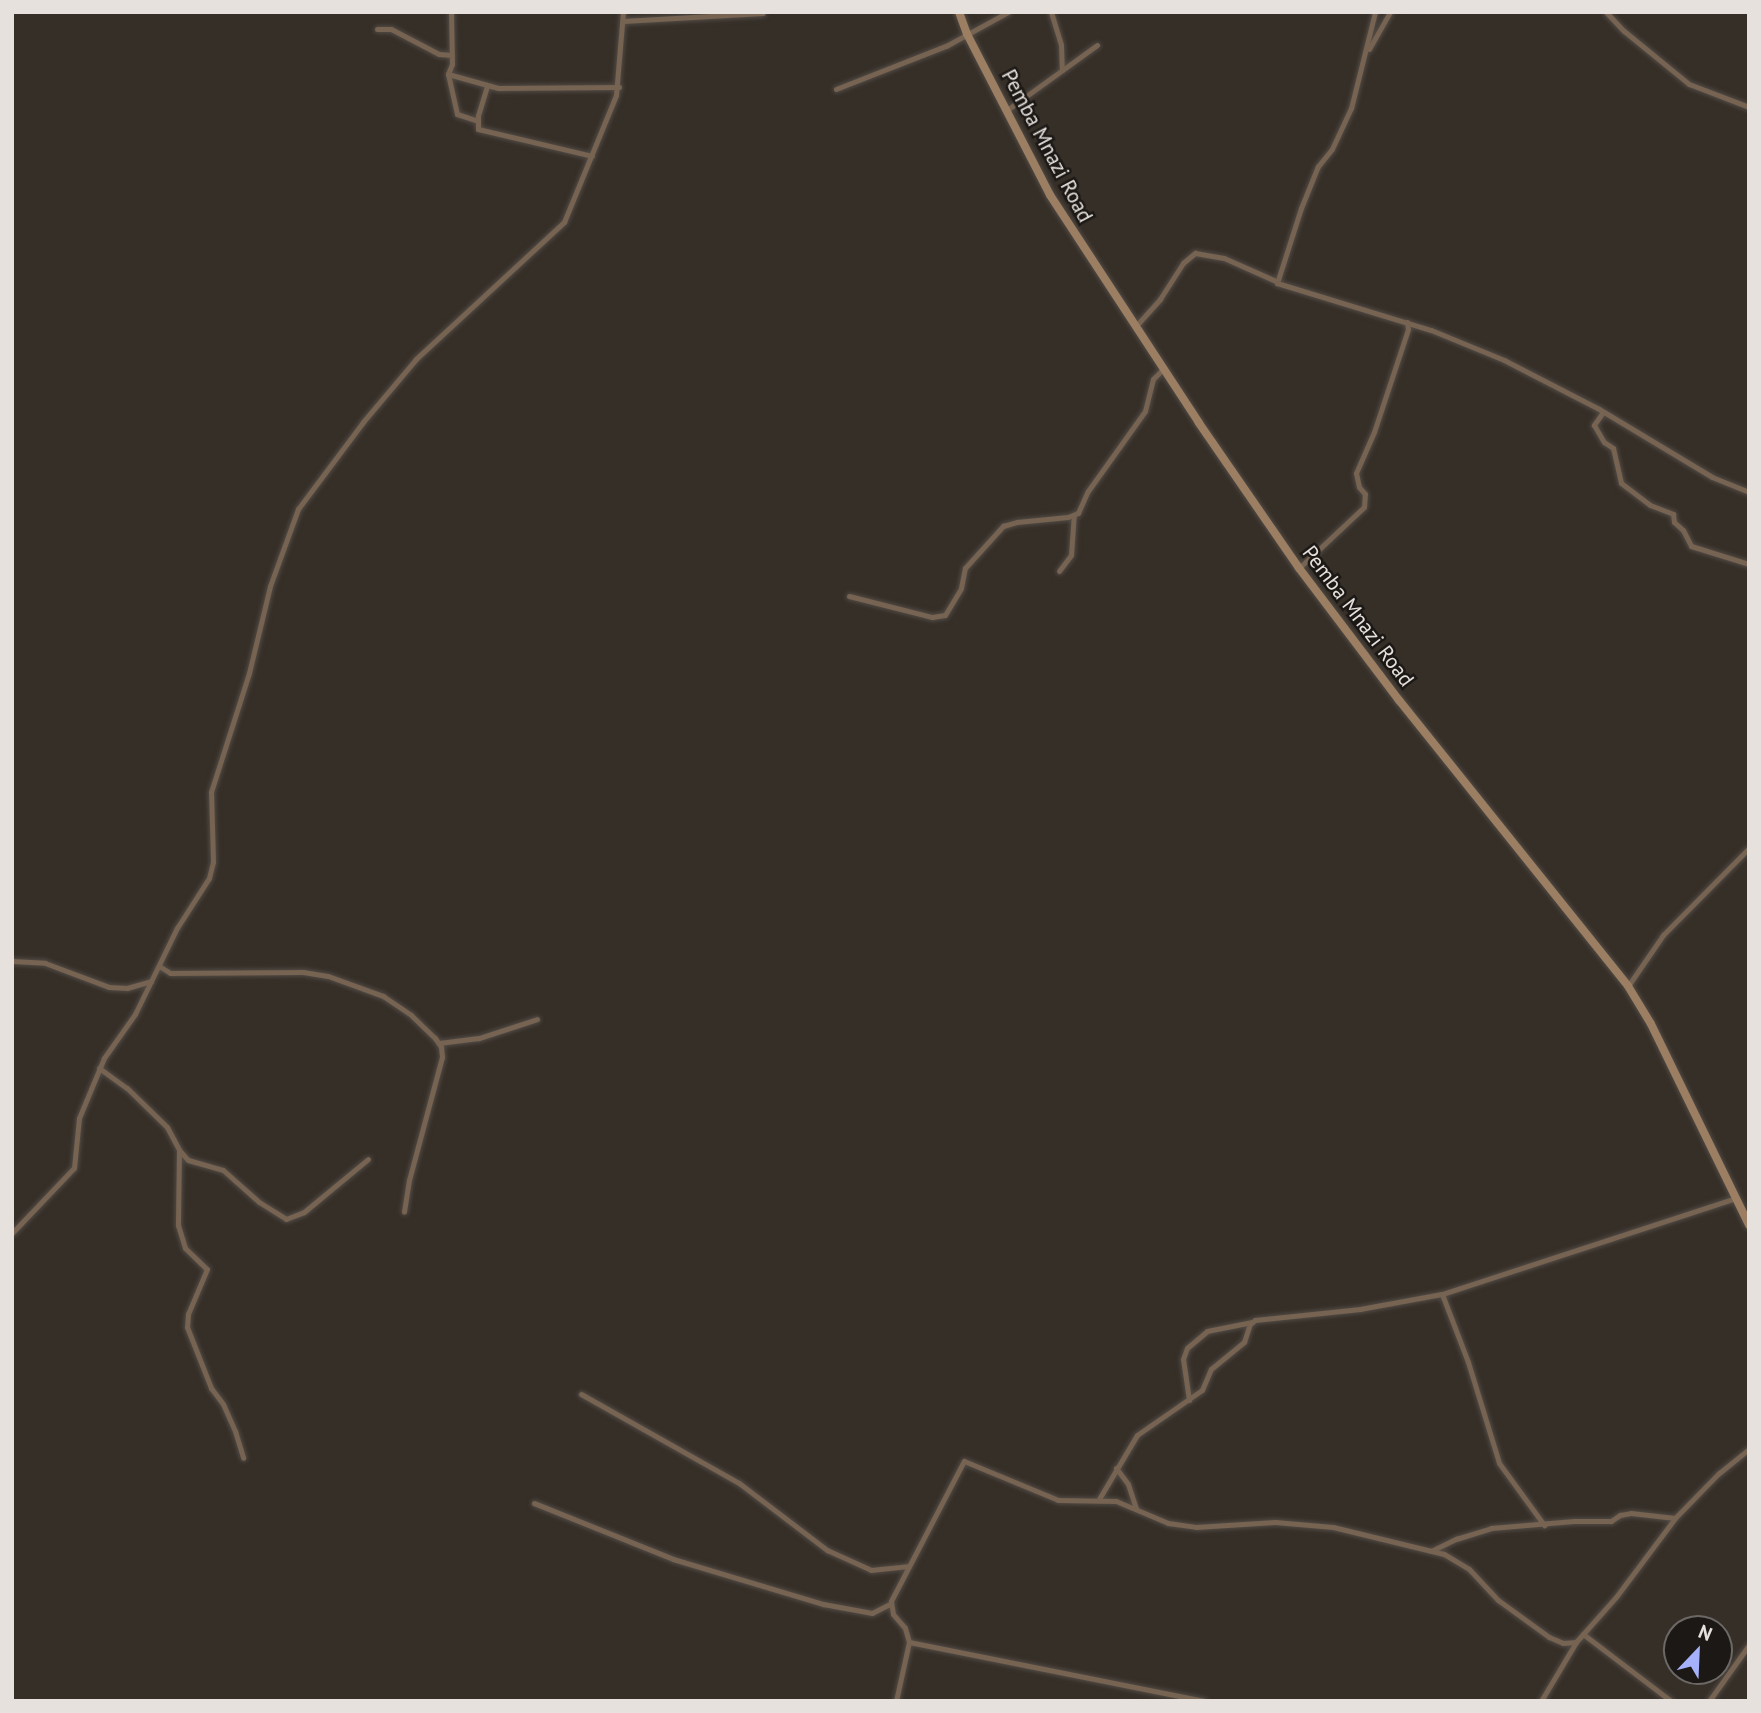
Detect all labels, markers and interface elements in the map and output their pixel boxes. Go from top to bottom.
street label: Pemba Mnazi Road [996,65,1098,227]
street label: Pemba Mnazi Road [1297,541,1419,691]
north arrow [1663,1615,1733,1685]
text: N [1695,1619,1716,1646]

